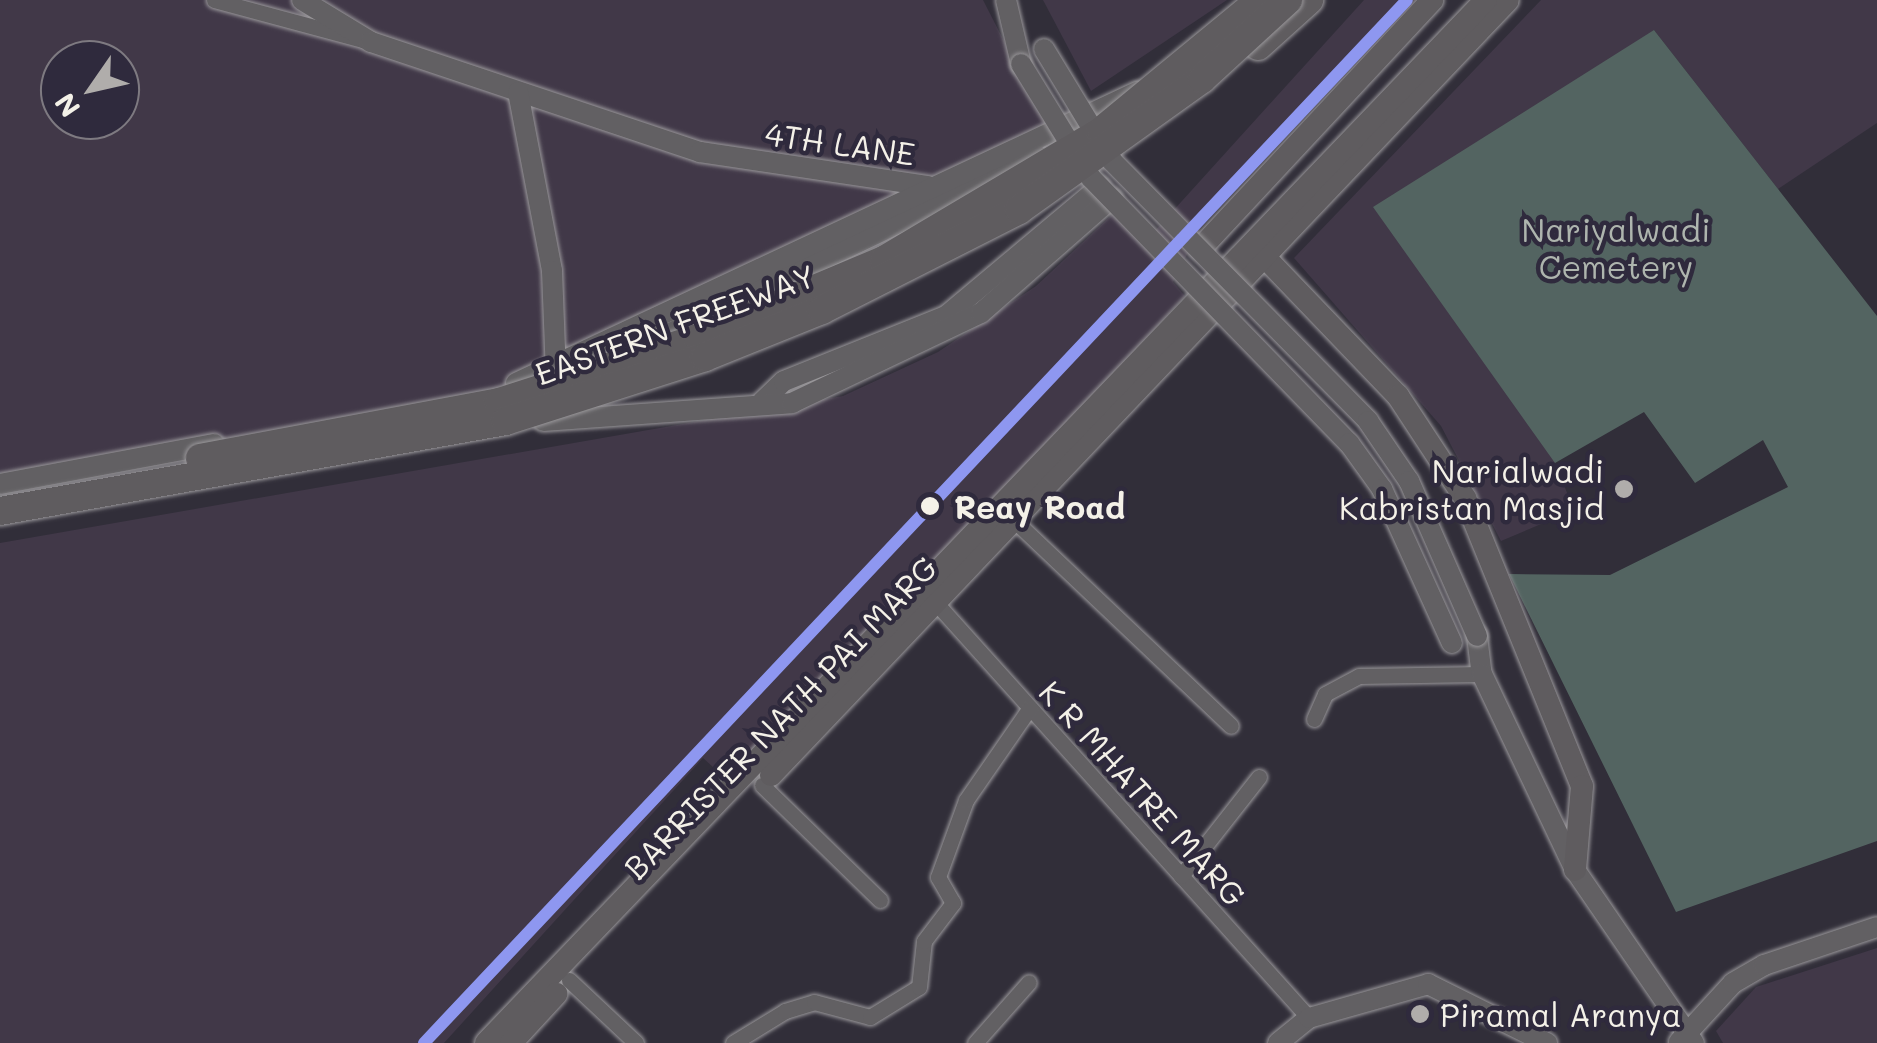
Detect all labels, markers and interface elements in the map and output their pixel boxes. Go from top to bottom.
north arrow [40,40,140,140]
text: N [46,87,88,125]
street label: 4TH LANE [763,114,917,172]
park label: Nariyalwadi Cemetery [1522,211,1710,286]
street label: EASTERN FREEWAY [530,255,820,393]
place label: Narialwadi Kabristan Masjid [1339,452,1604,527]
marker: Narialwadi Kabristan Masjid [1613,478,1635,500]
place label: Reay Road [954,487,1125,525]
marker: Reay Road [915,491,945,521]
street label: BARRISTER NATH PAI MARG [615,548,945,886]
street label: K R MHATRE MARG [1032,673,1254,913]
place label: Piramal Aranya [1440,995,1682,1033]
marker: Piramal Aranya [1409,1003,1431,1025]

